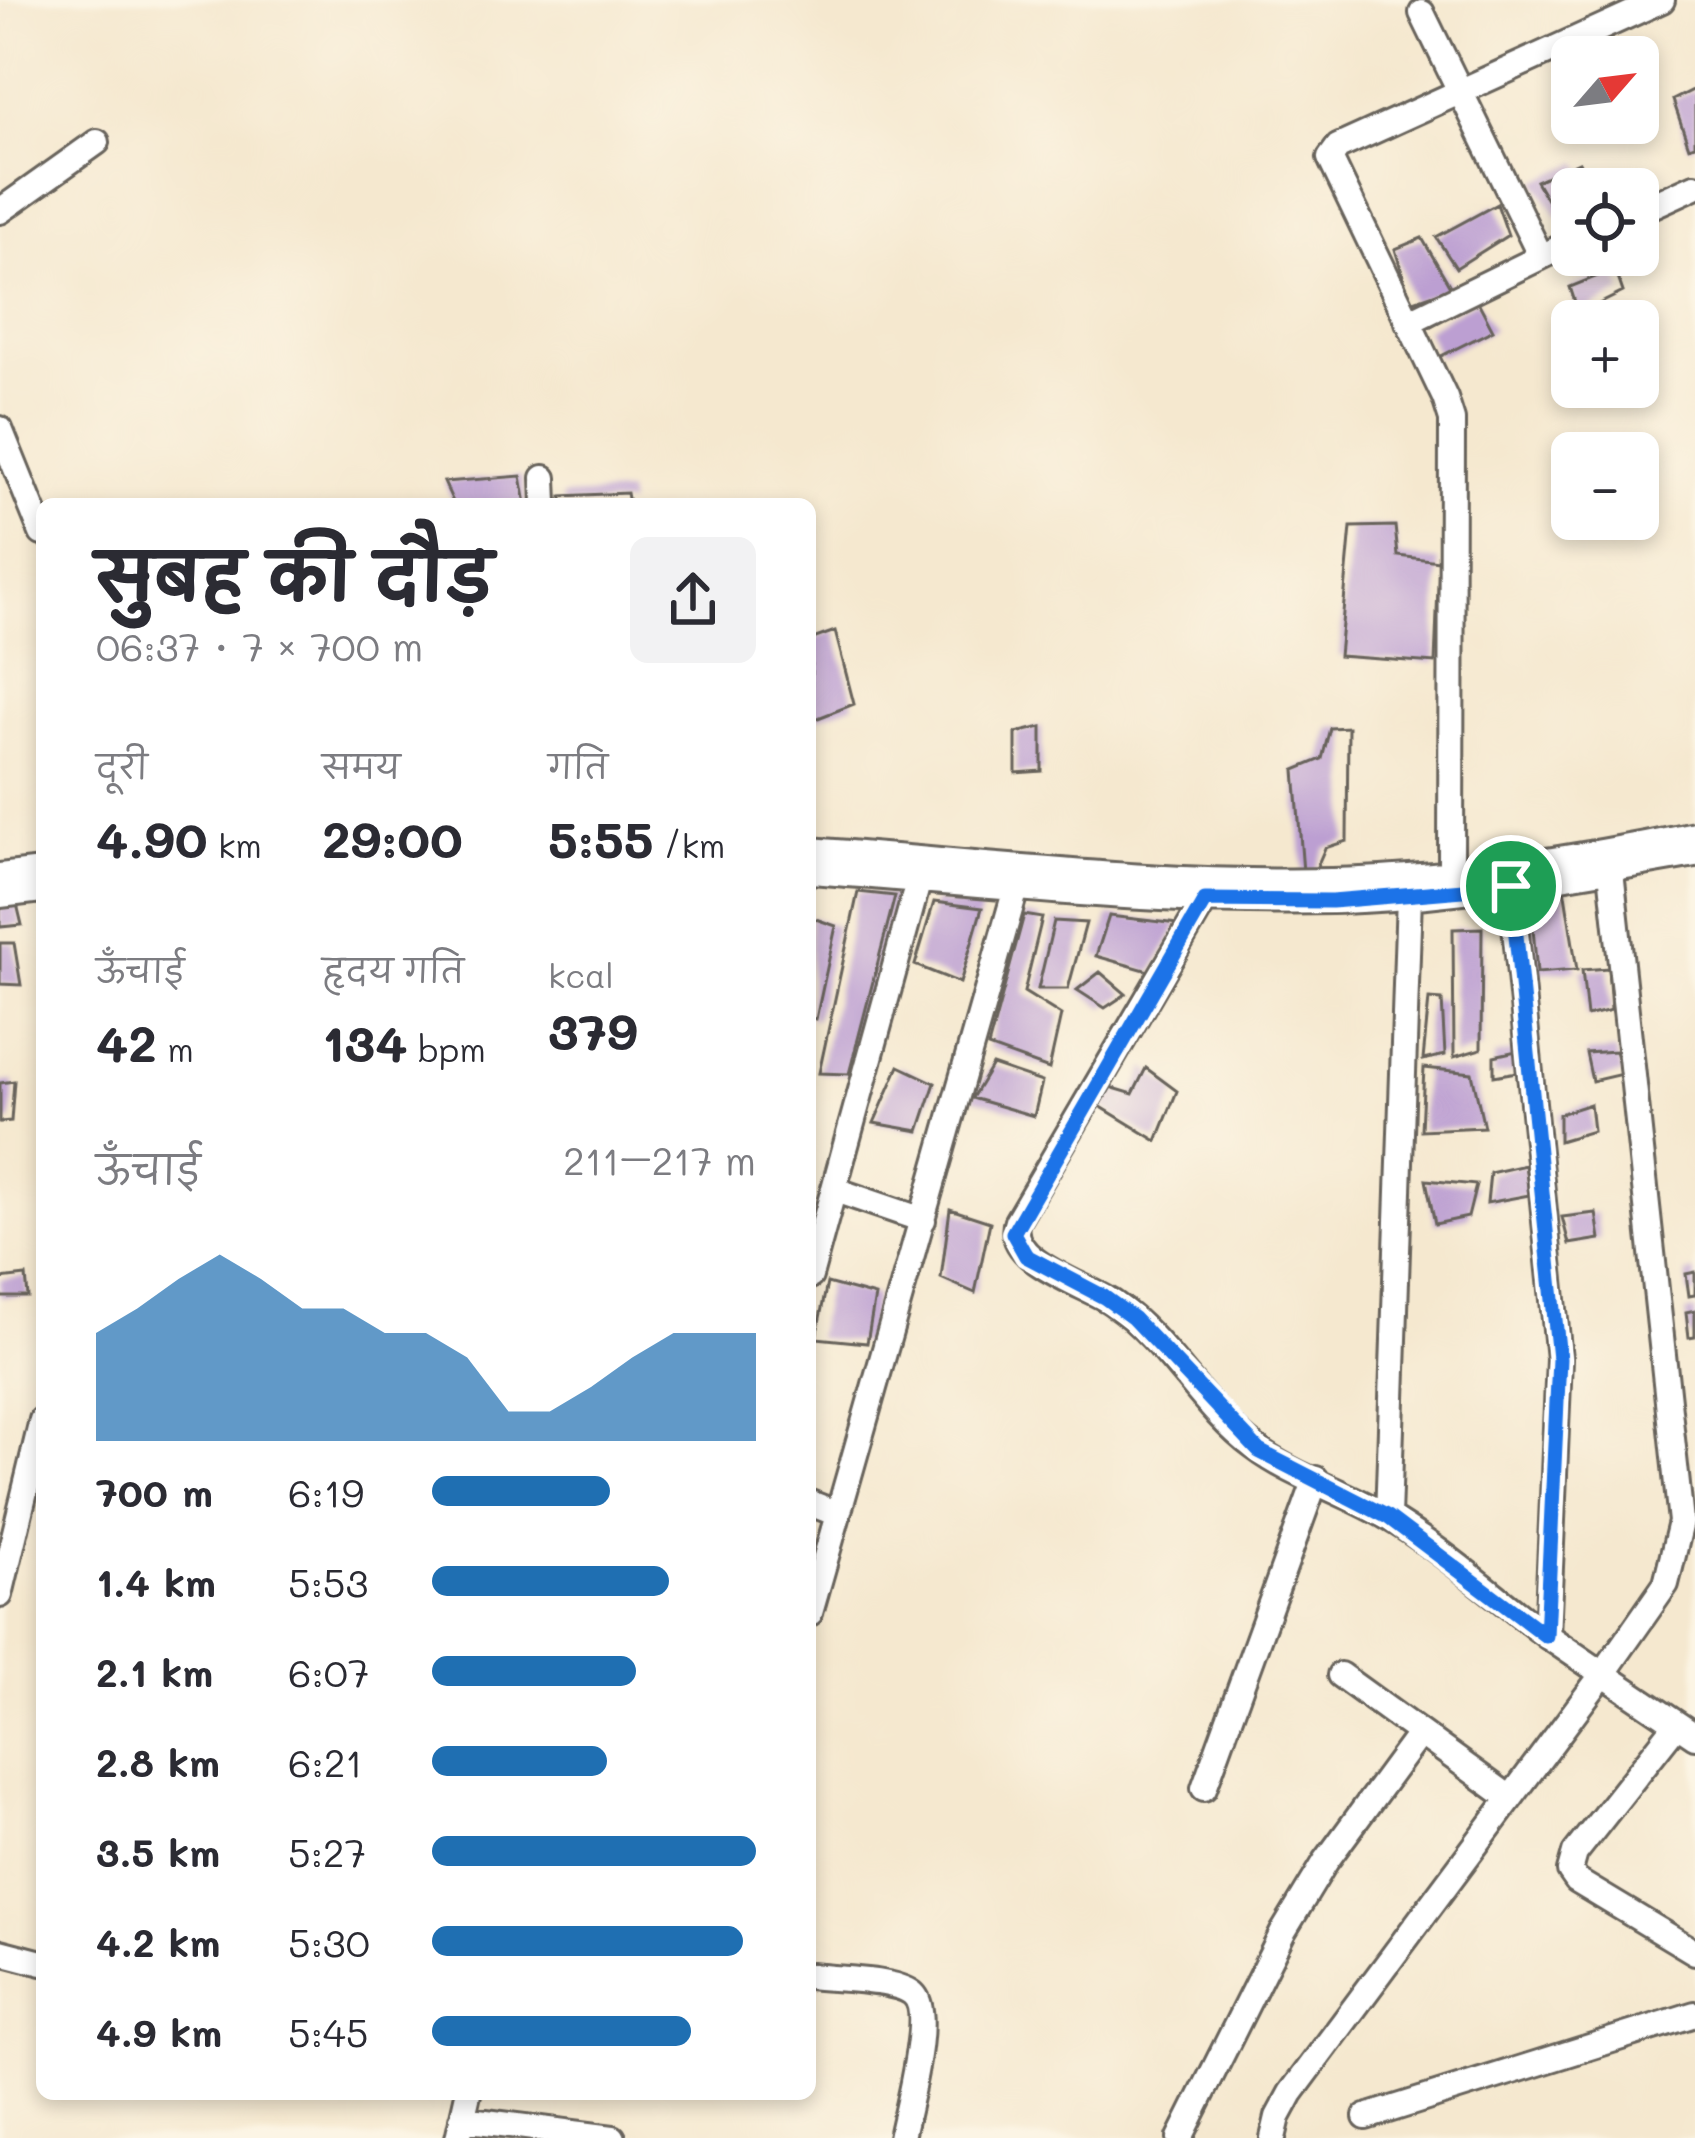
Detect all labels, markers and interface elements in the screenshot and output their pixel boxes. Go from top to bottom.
north arrow [1551,36,1659,144]
map controls [1551,36,1659,540]
button: locate [1551,168,1659,276]
button: + [1551,300,1659,408]
button: − [1551,432,1659,540]
text: सुबह की दौड़ [96,532,493,618]
button: share [630,537,756,663]
text: 06:37 · 7 × 700 m [96,620,423,671]
text: दूरी [96,744,148,787]
text: समय [322,744,401,787]
text: गति [548,744,608,787]
text: 4.90 [96,804,208,871]
text: 29:00 [322,804,463,871]
text: 5:55 [548,804,654,871]
text: km [208,823,262,866]
text: /km [654,823,725,866]
pin [1460,835,1562,937]
icon: arrive [1478,853,1544,919]
text: ऊँचाई [96,948,185,991]
text: हृदय गति [322,948,464,991]
text: kcal [548,953,614,996]
text: 379 [548,996,638,1063]
text: 42 [96,1008,157,1075]
text: 134 [322,1008,408,1075]
text: m [157,1027,194,1070]
text: bpm [408,1027,486,1070]
text: 211–217 m [563,1134,756,1185]
text: ऊँचाई [96,1143,201,1194]
text: 700 m [96,1466,213,1517]
text: 6:19 [288,1466,364,1517]
text: 1.4 km [96,1556,216,1607]
text: 5:53 [288,1556,368,1607]
text: 2.1 km [96,1646,213,1697]
text: 6:07 [288,1646,369,1697]
text: 2.8 km [96,1736,220,1787]
text: 6:21 [288,1736,363,1787]
text: 3.5 km [96,1826,220,1877]
text: 5:27 [288,1826,366,1877]
text: 4.2 km [96,1916,221,1967]
text: 5:30 [288,1916,370,1967]
text: 4.9 km [96,2006,222,2057]
text: 5:45 [288,2006,368,2057]

